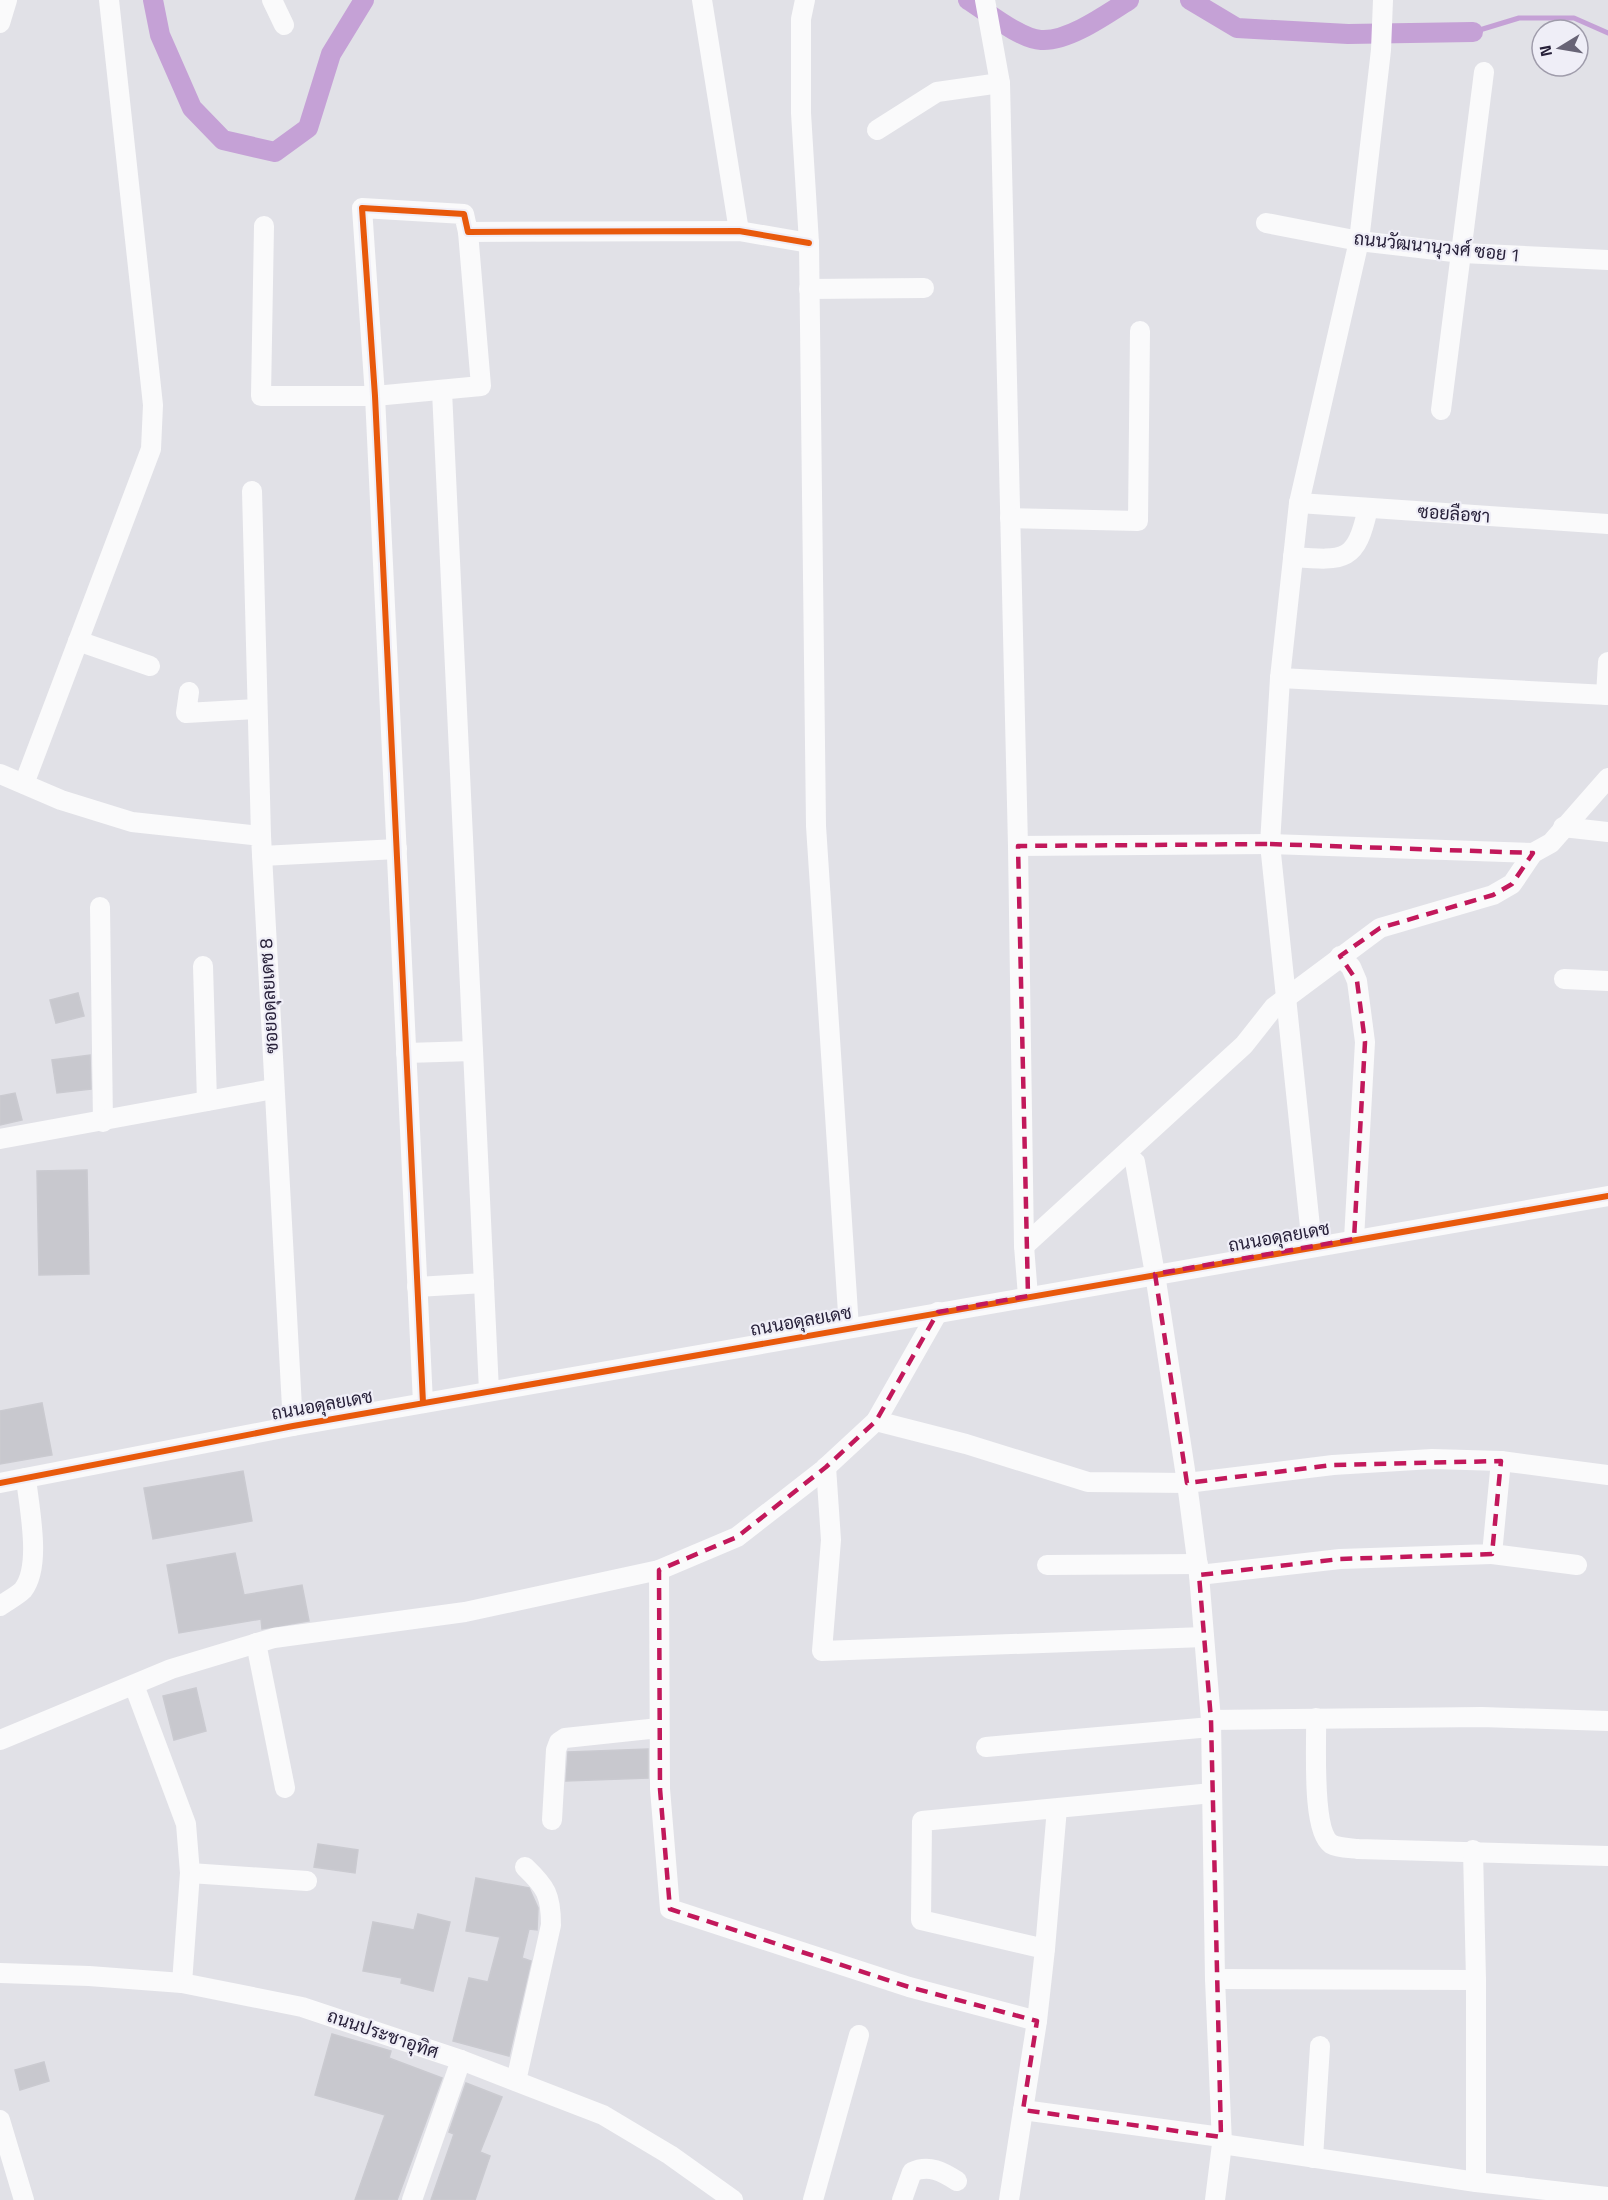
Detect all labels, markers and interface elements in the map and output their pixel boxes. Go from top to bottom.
north arrow [1530,18,1590,78]
text: N [1532,43,1558,59]
street label: ถนนวัฒนานุวงศ์ ซอย 1 [1352,224,1522,269]
street label: ซอยลือชา [1417,498,1491,530]
street label: ซอยอดุลยเดช 8 [252,938,285,1054]
street label: ถนนอดุลยเดช [1226,1214,1332,1259]
street label: ถนนอดุลยเดช [748,1298,854,1343]
street label: ถนนอดุลยเดช [269,1382,375,1427]
street label: ถนนประชาอุทิศ [324,2002,443,2065]

